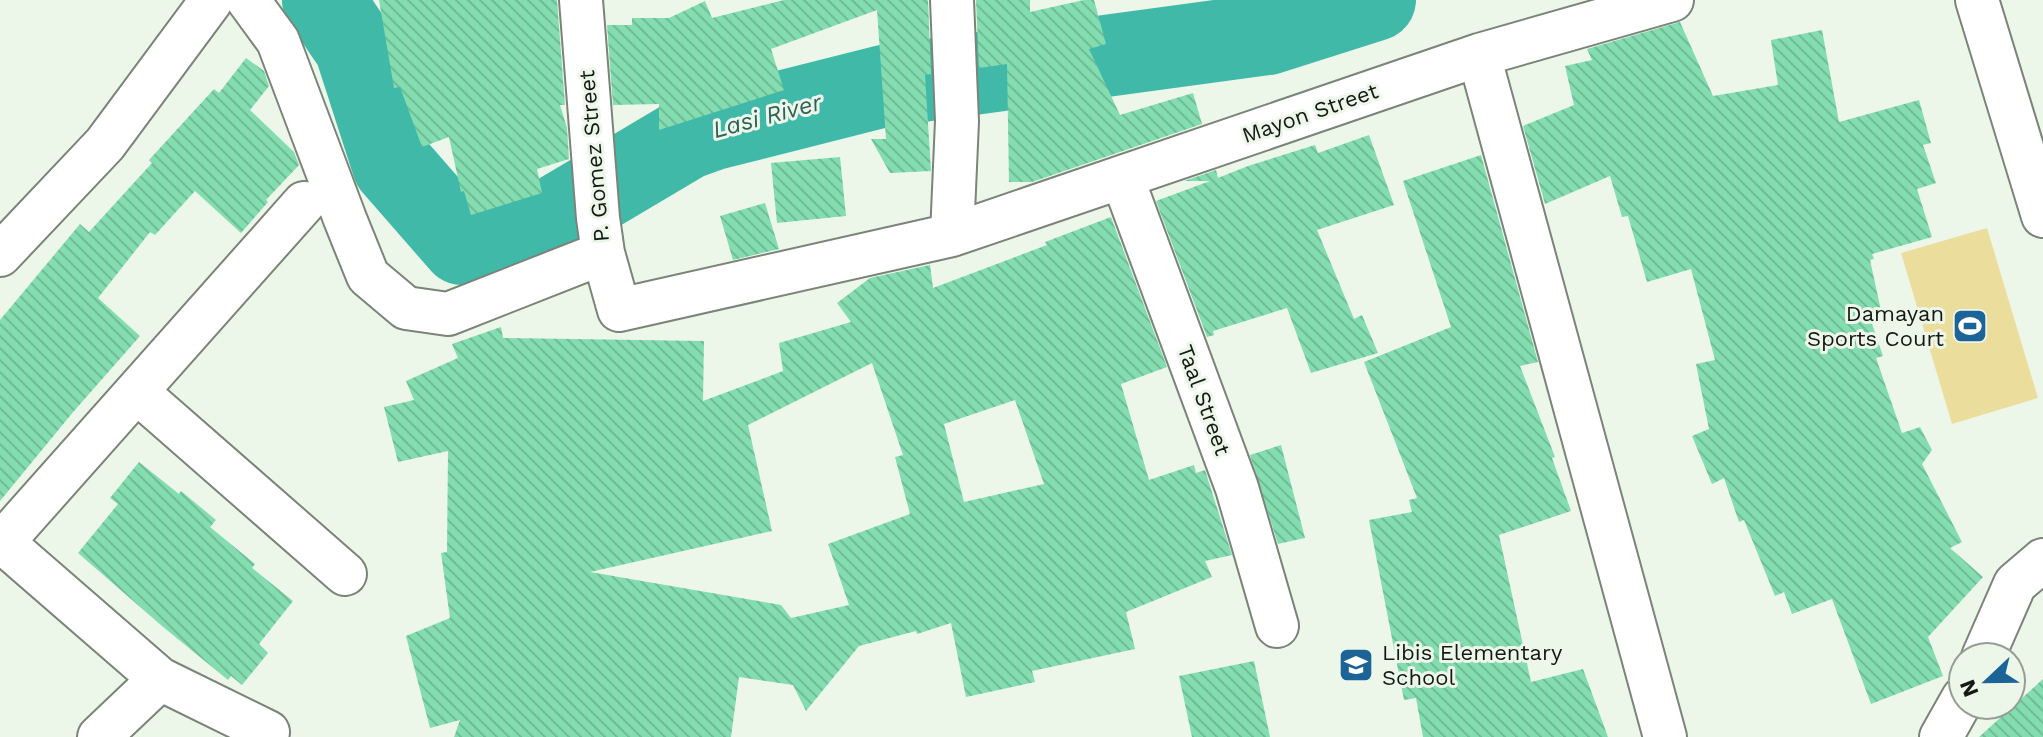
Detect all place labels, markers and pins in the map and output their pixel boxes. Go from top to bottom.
place label: Damayan Sports Court [1807,301,1944,351]
sports icon: Damayan Sports Court [1951,307,1989,345]
place label: Libis Elementary School [1382,640,1563,690]
school or university icon: Libis Elementary School [1337,646,1375,684]

